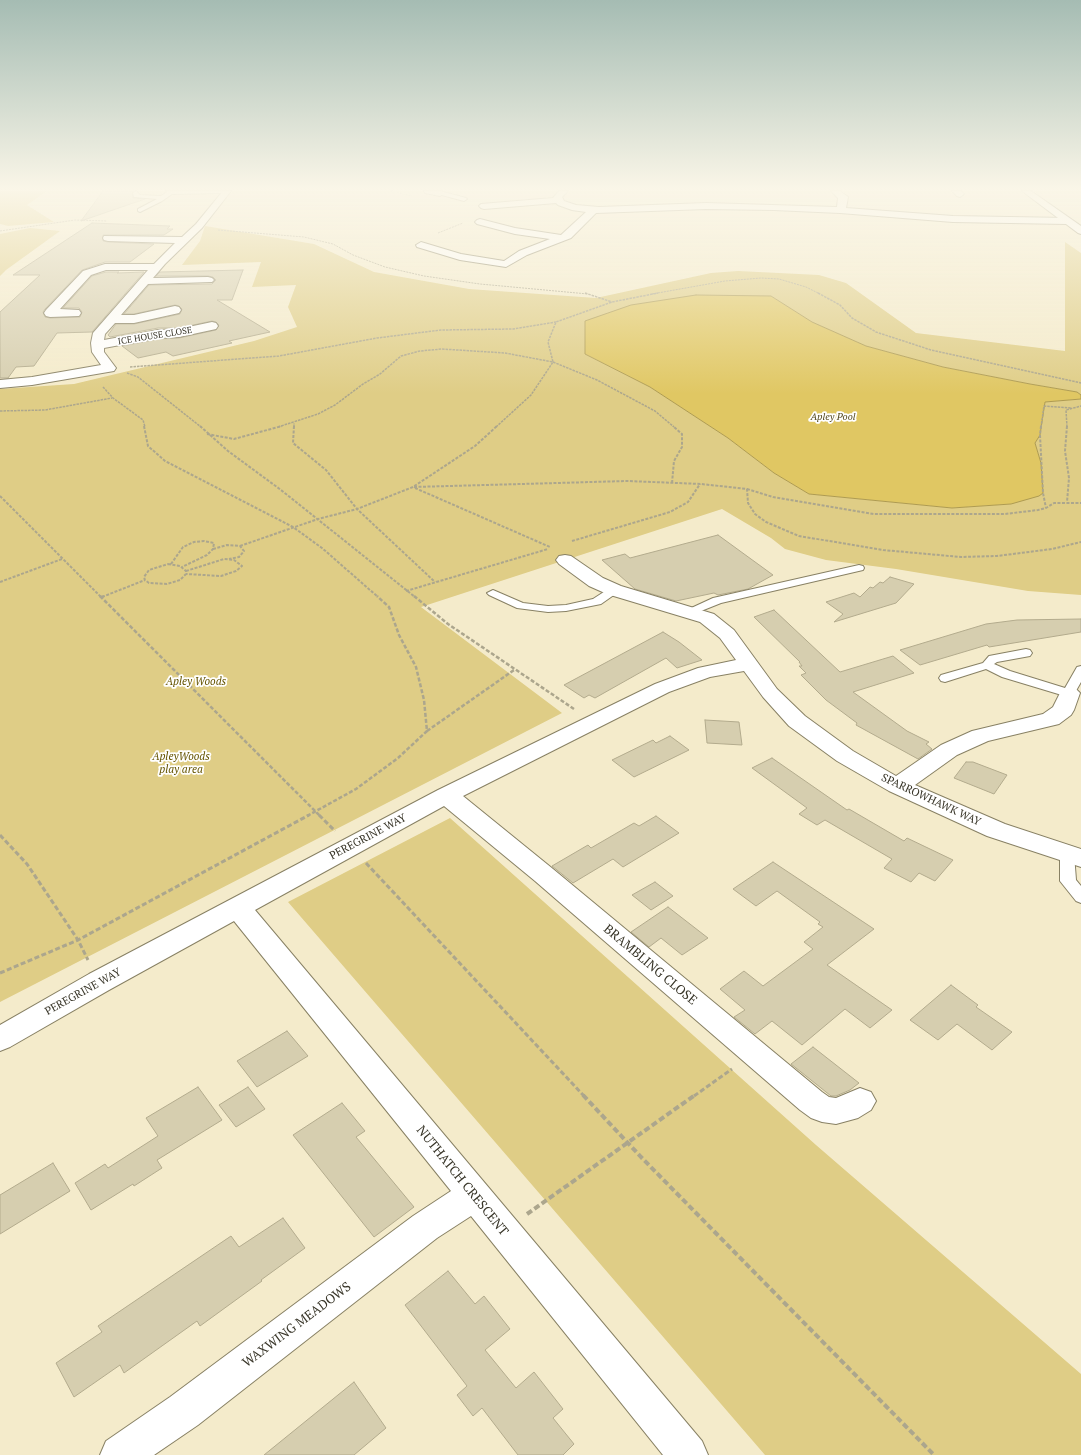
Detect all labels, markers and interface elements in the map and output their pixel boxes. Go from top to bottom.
street label: ICE HOUSE CLOSE [117,325,193,347]
water label: Apley Pool [811,411,855,423]
park label: Apley Woods [166,675,226,689]
park label: ApleyWoods play area [152,750,210,776]
street label: SPARROWHAWK WAY [879,771,983,829]
street label: PEREGRINE WAY [327,811,409,863]
street label: BRAMBLING CLOSE [600,921,700,1009]
street label: PEREGRINE WAY [43,966,123,1018]
street label: NUTHATCH CRESCENT [413,1123,511,1239]
street label: WAXWING MEADOWS [240,1279,354,1371]

